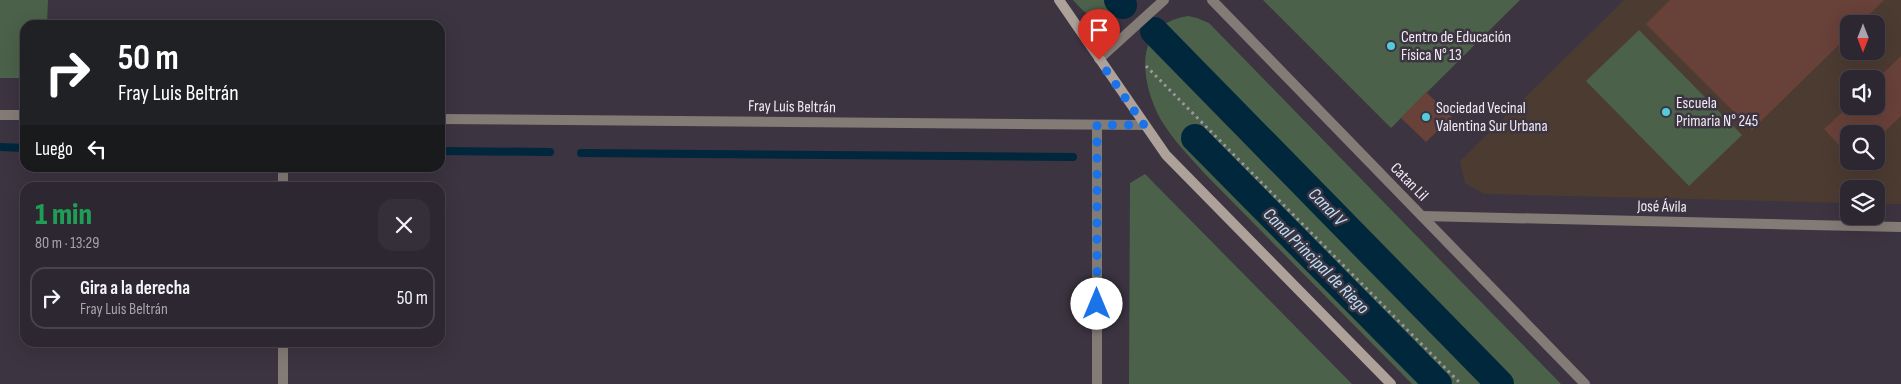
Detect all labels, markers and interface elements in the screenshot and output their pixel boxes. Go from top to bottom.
pin [1078,9,1120,60]
north arrow [1840,15,1885,60]
map controls [1840,15,1885,225]
icon: arrive [1085,16,1113,44]
place label: Centro de Educación Física N° 13 [1401,28,1511,65]
text: 50 m [118,37,179,80]
icon: right [35,40,100,105]
marker: Centro de Educación Física N° 13 [1385,40,1397,52]
button: sound [1840,70,1885,115]
text: Fray Luis Beltrán [118,80,239,107]
place label: Escuela Primaria N° 245 [1676,94,1758,131]
street label: Fray Luis Beltrán [748,97,836,117]
place label: Sociedad Vecinal Valentina Sur Urbana [1436,99,1548,136]
marker: Escuela Primaria N° 245 [1660,106,1672,118]
marker: Sociedad Vecinal Valentina Sur Urbana [1420,111,1432,123]
button: search [1840,125,1885,170]
icon: left [83,135,111,163]
text: Luego [35,138,73,161]
street label: Catan Lil [1386,159,1432,205]
button: layers [1840,180,1885,225]
water label: Canal V [1304,184,1351,232]
text: 1 min [35,197,92,233]
street label: José Ávila [1636,197,1687,217]
button: close [378,199,430,251]
water label: Canal Principal de Riego [1259,204,1374,319]
text: 80 m · 13:29 [35,234,99,253]
text: Gira a la derecha [80,277,190,300]
position arrow [1070,277,1122,329]
icon: right [37,284,65,312]
text: 50 m [397,287,428,310]
text: Fray Luis Beltrán [80,300,168,319]

